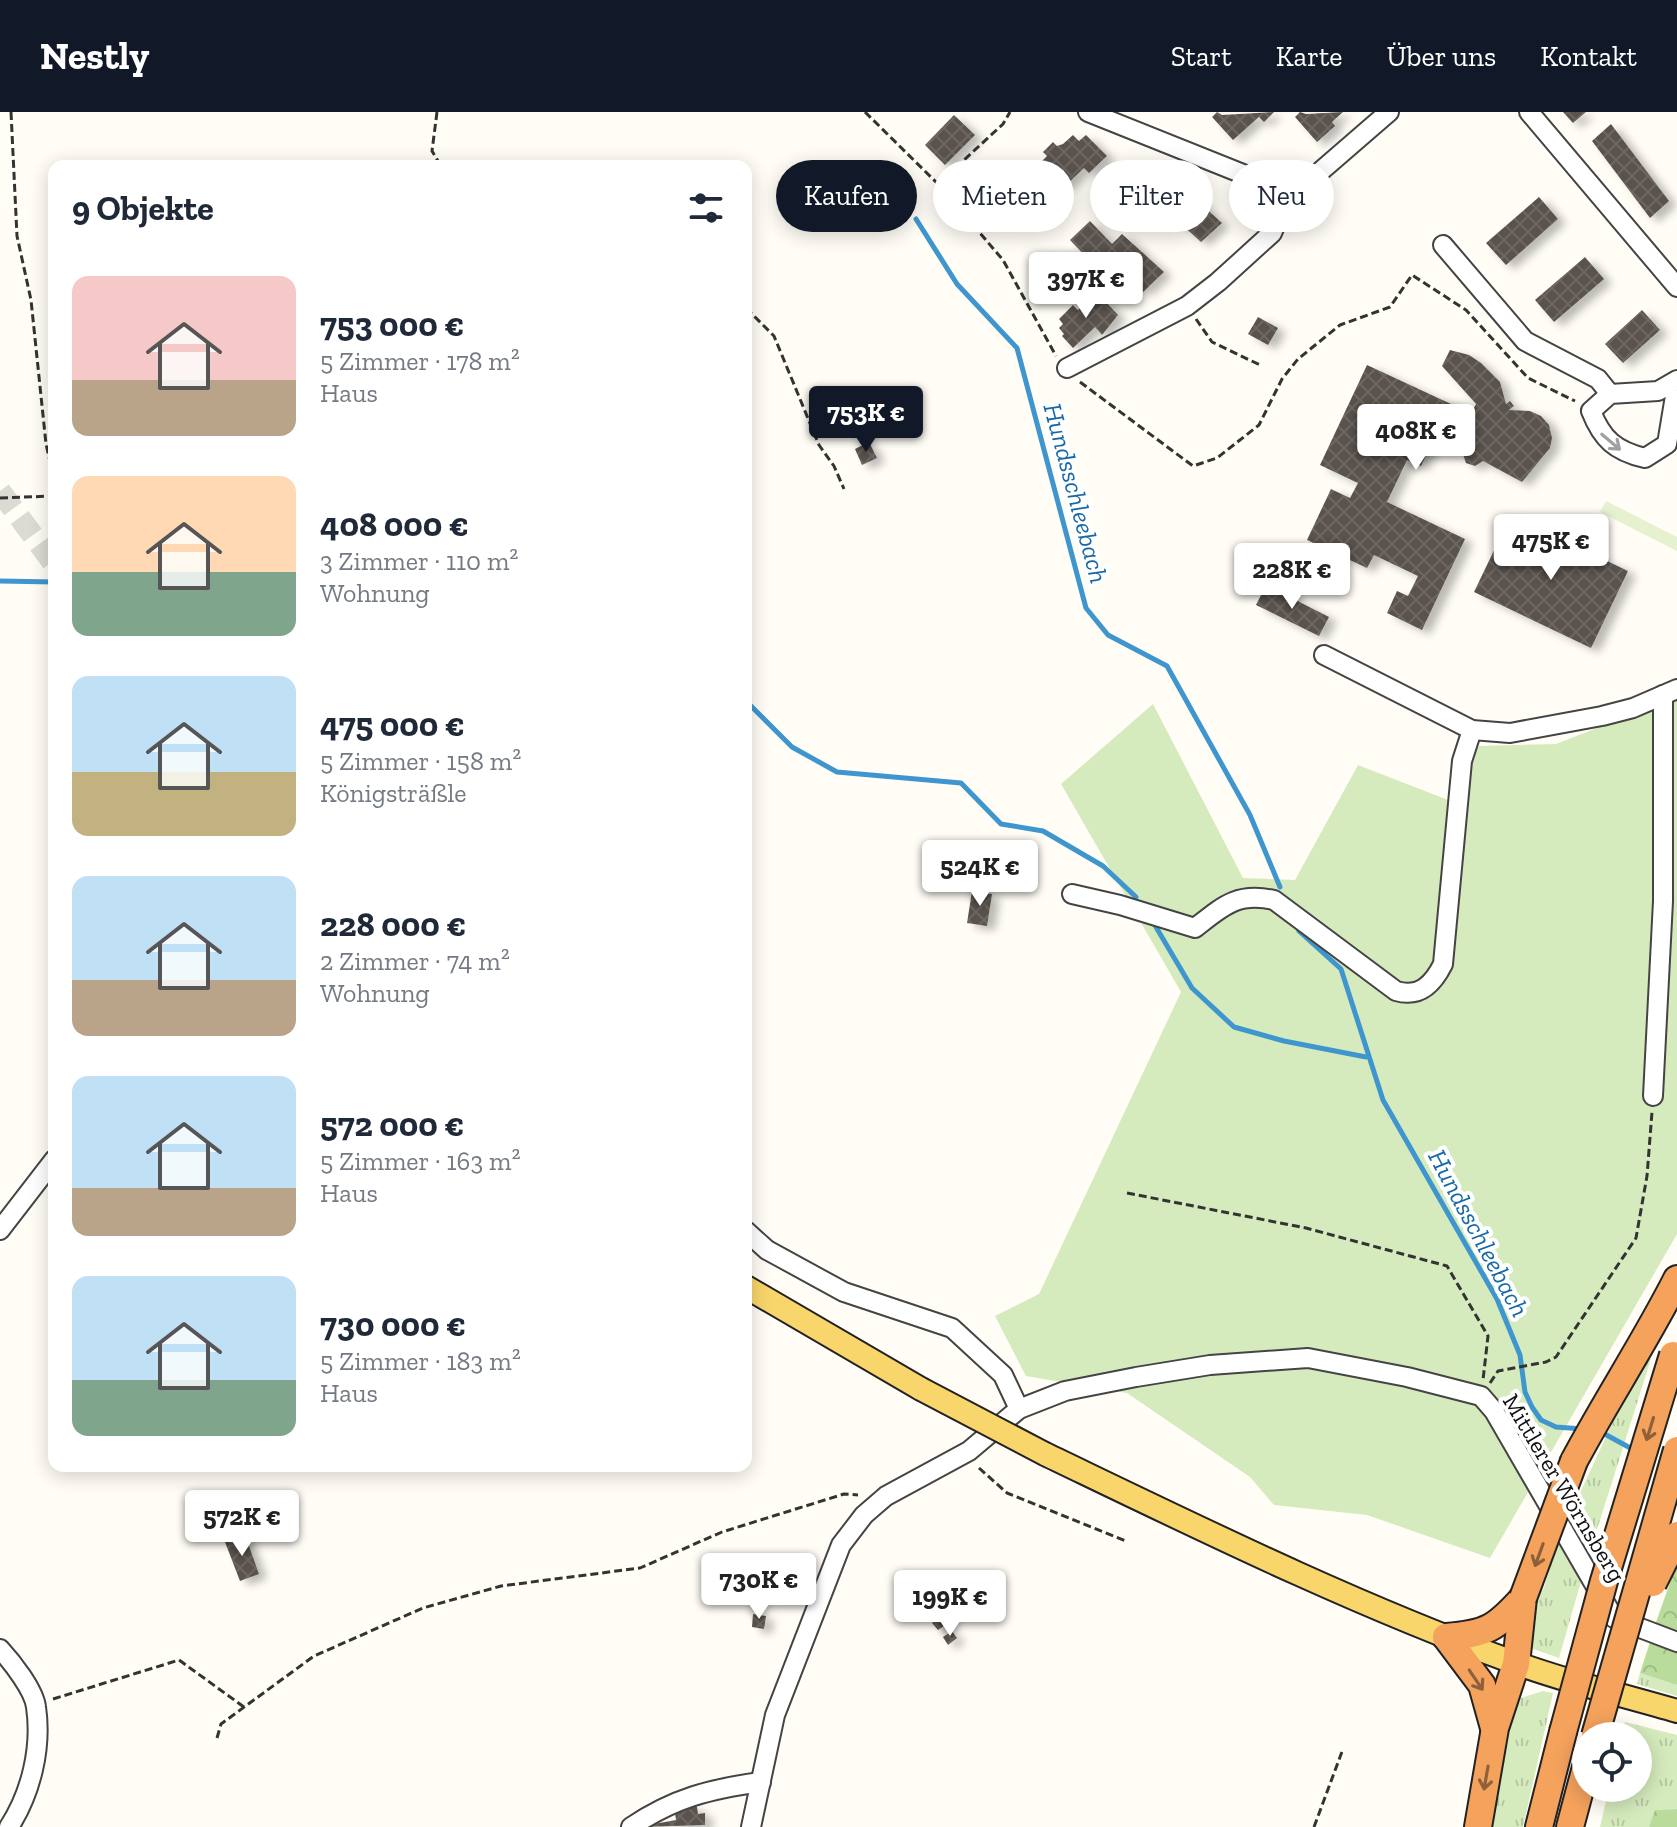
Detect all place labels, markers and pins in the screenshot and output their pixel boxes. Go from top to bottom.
pin: 397K € [1021,252,1151,320]
pin: 753K € [801,386,931,454]
pin: 408K € [1351,404,1481,472]
pin: 475K € [1486,514,1616,582]
pin: 228K € [1227,543,1357,611]
pin: 524K € [915,840,1045,908]
pin: 572K € [177,1490,307,1558]
pin: 730K € [694,1553,824,1621]
pin: 199K € [885,1570,1015,1638]

